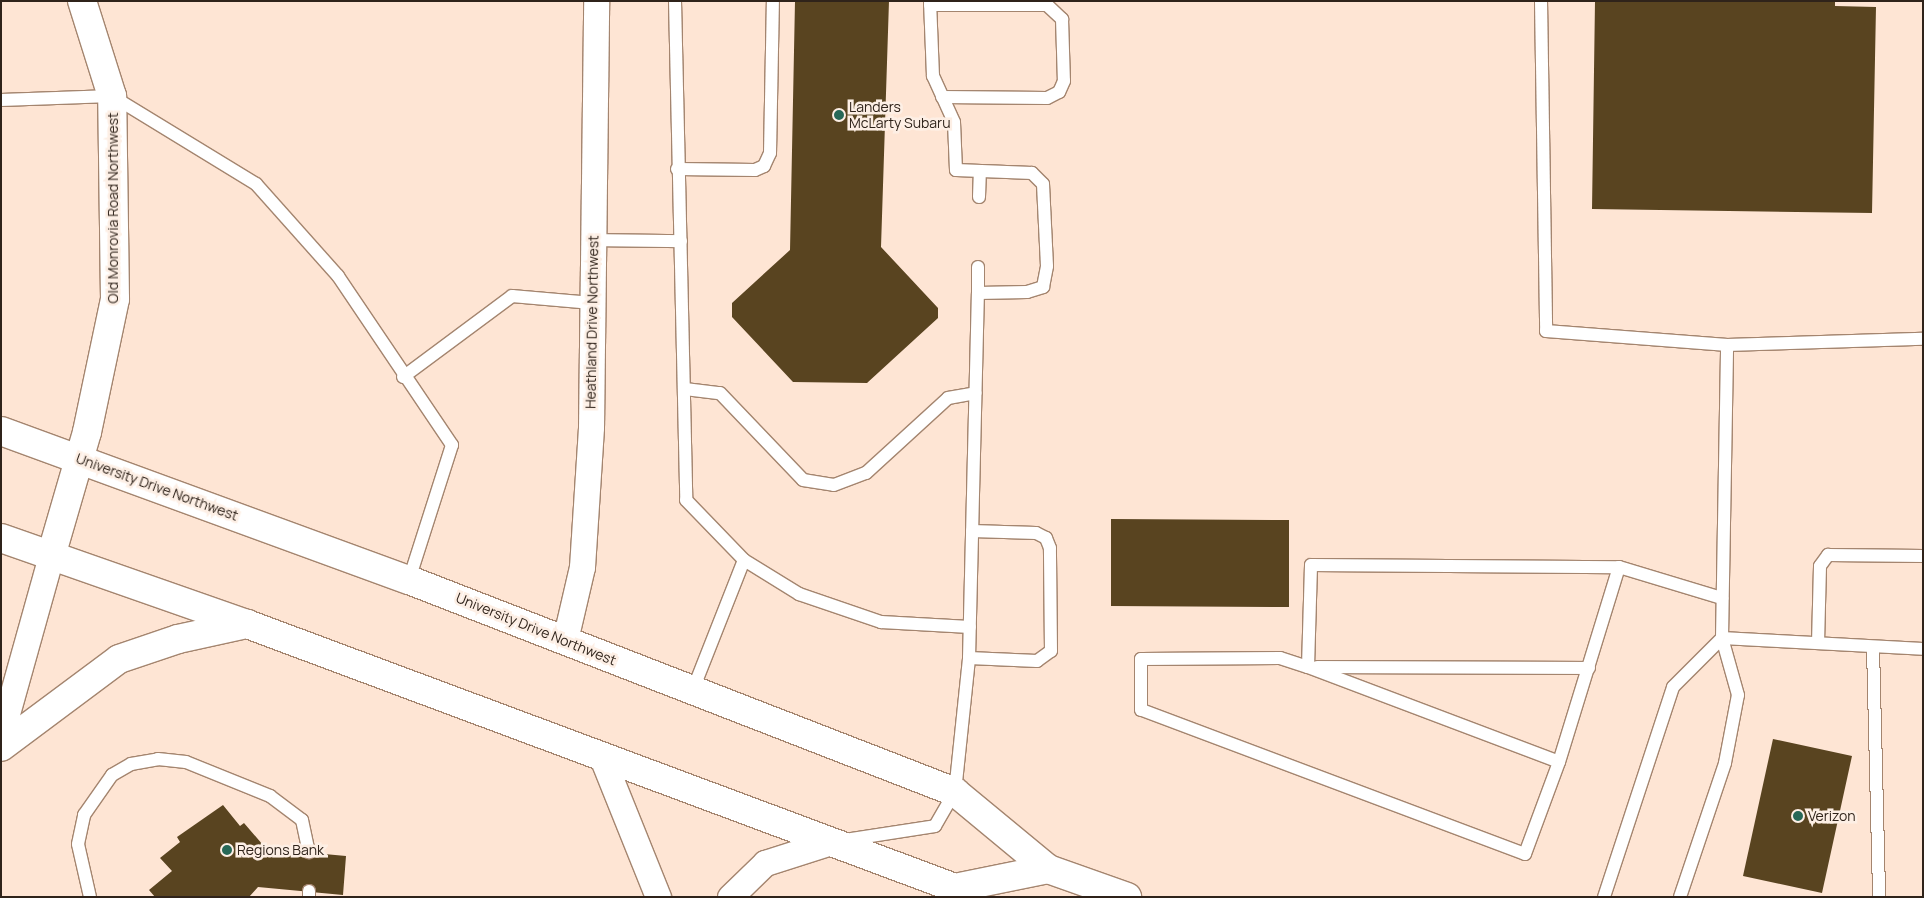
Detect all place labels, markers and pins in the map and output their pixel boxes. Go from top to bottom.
place label: Landers McLarty Subaru [849,99,950,132]
marker: Landers McLarty Subaru [833,109,845,121]
place label: Verizon [1808,808,1856,824]
marker: Verizon [1792,810,1804,822]
place label: Regions Bank [237,842,324,858]
marker: Regions Bank [221,844,233,856]

